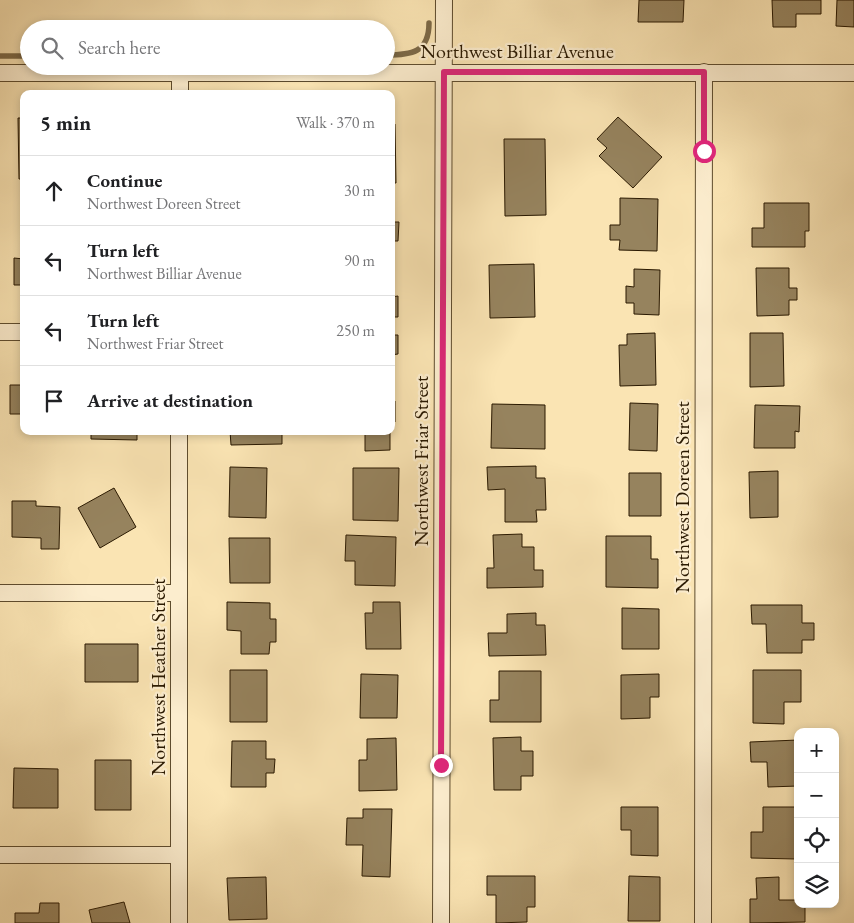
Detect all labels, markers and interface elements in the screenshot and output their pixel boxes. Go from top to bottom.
search box [20,20,395,75]
icon: search [38,34,66,62]
text: Search here [78,35,160,60]
street label: Northwest Billiar Avenue [420,38,614,64]
text: 5 min [40,109,91,136]
text: Walk · 370 m [296,112,375,133]
route start [693,140,716,163]
text: Continue [87,168,162,193]
icon: ahead [40,177,68,205]
text: 30 m [344,180,375,201]
text: Northwest Doreen Street [87,193,240,214]
text: Turn left [87,238,159,263]
icon: left [40,247,68,275]
text: 90 m [344,250,375,271]
text: Northwest Billiar Avenue [87,263,242,284]
text: Turn left [87,308,159,333]
icon: left [40,317,68,345]
text: 250 m [336,320,375,341]
text: Northwest Friar Street [87,333,224,354]
street label: Northwest Friar Street [408,375,434,546]
icon: arrive [40,387,68,415]
text: Arrive at destination [87,388,253,413]
street label: Northwest Doreen Street [669,400,695,593]
street label: Northwest Heather Street [145,578,171,776]
map controls [794,728,839,908]
button: + [794,728,839,773]
route end [430,754,453,777]
button: − [794,773,839,818]
button: locate [794,818,839,863]
button: layers [794,863,839,908]

